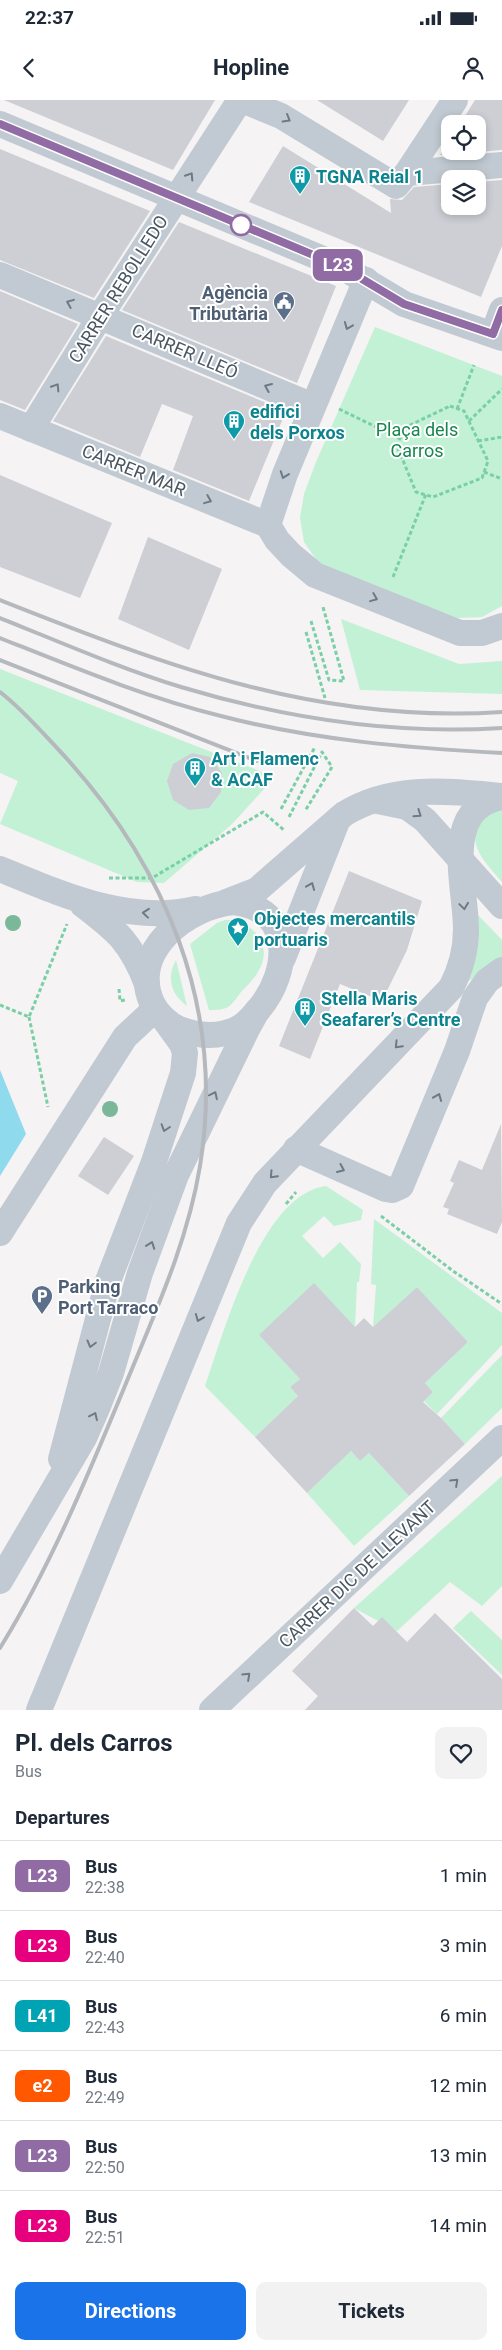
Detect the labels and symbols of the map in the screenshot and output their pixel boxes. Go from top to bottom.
one-way arrow [281,113,290,123]
building icon: TGNA Reial 1 [288,164,312,195]
place label: TGNA Reial 1 [316,166,424,187]
one-way arrow [184,172,193,182]
street label: CARRER REBOLLEDO [64,211,172,367]
unlabelled marker [230,214,252,236]
line badge: L23 [309,249,367,281]
place label: Agència Tributària [189,282,268,324]
public building icon: Agència Tributària [272,290,296,321]
one-way arrow [66,299,75,309]
street label: CARRER LLEÓ [129,319,241,383]
one-way arrow [344,321,354,330]
one-way arrow [264,382,273,393]
one-way arrow [50,384,60,393]
place label: edifici dels Porxos [250,401,345,443]
building icon: edifici dels Porxos [222,409,246,440]
park label: Plaça dels Carros [376,419,458,461]
street label: CARRER MAR [79,440,189,500]
one-way arrow [280,471,290,479]
one-way arrow [203,494,211,504]
one-way arrow [369,592,378,603]
place label: Art i Flamenc & ACAF [211,748,319,790]
building icon: Art i Flamenc & ACAF [183,756,207,787]
one-way arrow [412,808,422,817]
one-way arrow [305,882,316,891]
one-way arrow [458,903,469,911]
one-way arrow [142,908,150,919]
place label: Objectes mercantils portuaris [254,908,416,950]
place icon: Objectes mercantils portuaris [226,916,250,947]
place label: Stella Maris Seafarer’s Centre [321,988,461,1030]
building icon: Stella Maris Seafarer’s Centre [293,996,317,1027]
one-way arrow [394,1039,403,1048]
one-way arrow [208,1092,218,1101]
one-way arrow [432,1093,442,1102]
one-way arrow [161,1123,171,1131]
one-way arrow [336,1162,345,1173]
one-way arrow [270,1169,279,1178]
one-way arrow [145,1241,155,1250]
place label: Parking Port Tarraco [58,1276,158,1318]
parking icon: Parking Port Tarraco [30,1284,54,1315]
one-way arrow [195,1313,206,1322]
one-way arrow [87,1340,97,1348]
one-way arrow [88,1412,98,1421]
one-way arrow [449,1479,458,1488]
street label: CARRER DIC DE LLEVANT [274,1496,440,1652]
one-way arrow [241,1673,250,1682]

